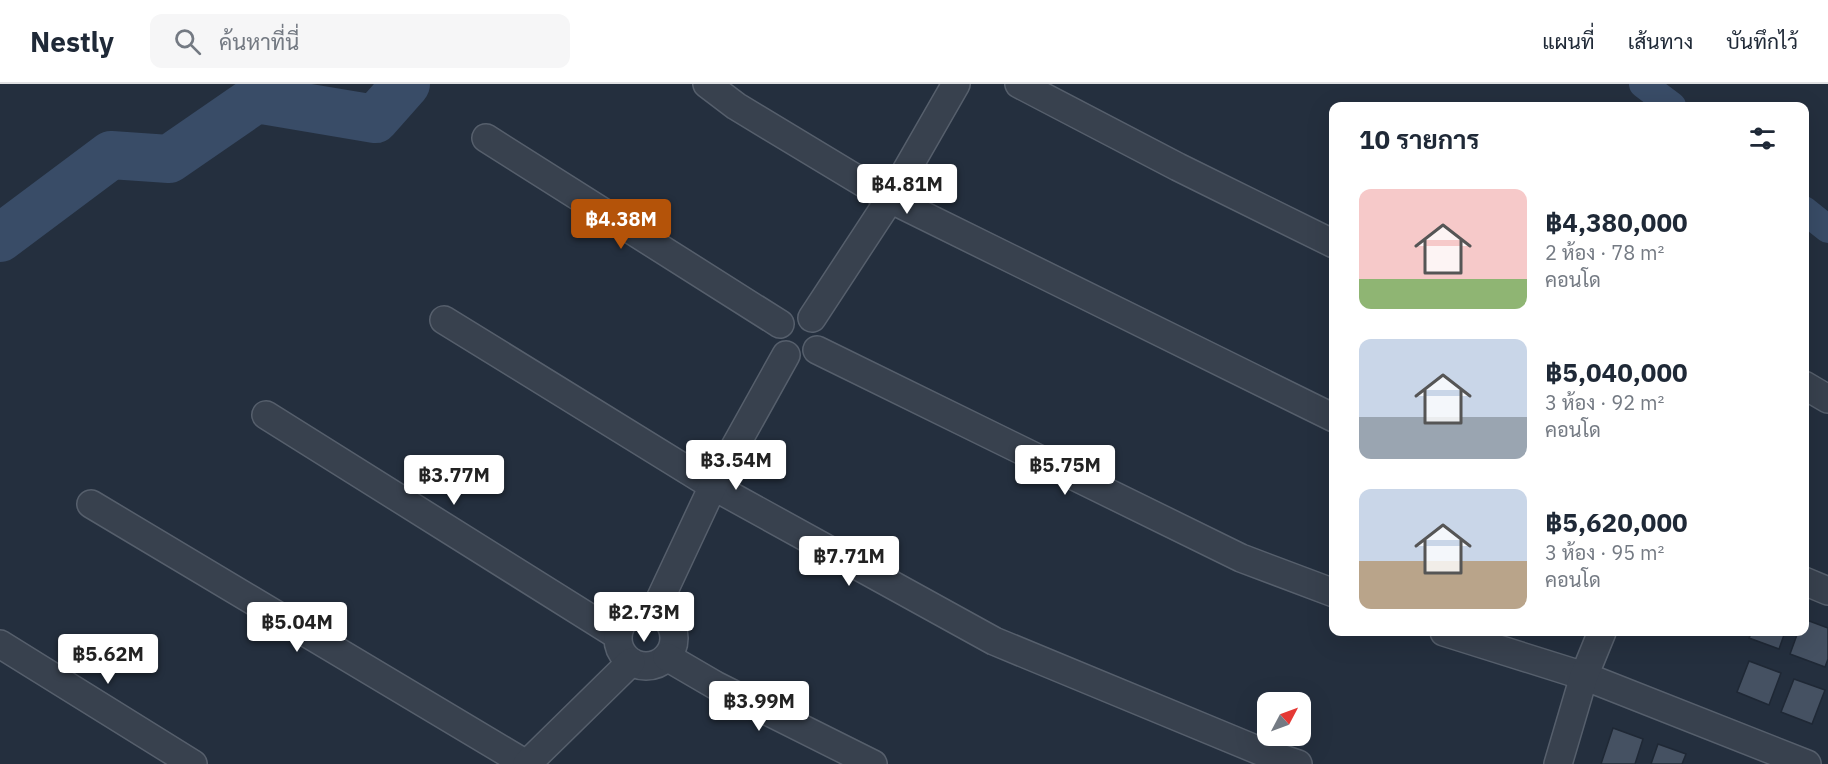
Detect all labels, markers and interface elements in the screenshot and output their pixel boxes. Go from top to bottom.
search box [150,14,570,68]
text: Nestly [30,23,114,60]
icon: search [171,25,204,58]
text: ค้นหาที่นี่ [219,27,299,56]
text: แผนที่ [1542,27,1595,55]
text: เส้นทาง [1628,27,1693,55]
text: บันทึกไว้ [1726,27,1798,55]
text: 10 รายการ [1359,122,1480,156]
icon: filters [1746,122,1779,155]
pin: ฿4.81M [858,164,956,215]
text: ฿4.81M [871,170,943,197]
pin: ฿4.38M [572,199,670,250]
text: ฿4.38M [585,205,657,232]
text: ฿4,380,000 [1545,205,1688,239]
icon: home [1407,213,1479,285]
text: 2 ห้อง · 78 m² [1545,239,1664,266]
text: คอนโด [1545,266,1601,293]
text: ฿5,040,000 [1545,355,1688,389]
icon: home [1407,363,1479,435]
text: 3 ห้อง · 92 m² [1545,389,1664,416]
text: คอนโด [1545,416,1601,443]
pin: ฿3.54M [687,440,785,491]
pin: ฿5.75M [1016,445,1114,496]
text: ฿3.54M [700,446,772,473]
text: ฿5.75M [1029,451,1101,478]
pin: ฿3.77M [405,455,503,506]
text: ฿3.77M [418,461,490,488]
text: ฿5,620,000 [1545,505,1688,539]
icon: home [1407,513,1479,585]
pin: ฿7.71M [800,536,898,587]
text: 3 ห้อง · 95 m² [1545,539,1664,566]
text: ฿7.71M [813,542,885,569]
text: คอนโด [1545,566,1601,593]
pin: ฿2.73M [595,592,693,643]
text: ฿2.73M [608,598,680,625]
pin: ฿5.04M [248,602,346,653]
text: ฿5.04M [261,608,333,635]
pin: ฿5.62M [59,634,157,685]
text: ฿5.62M [72,640,144,667]
pin: ฿3.99M [710,681,808,732]
text: ฿3.99M [723,687,795,714]
north arrow [1257,692,1311,746]
map controls [1257,692,1311,746]

